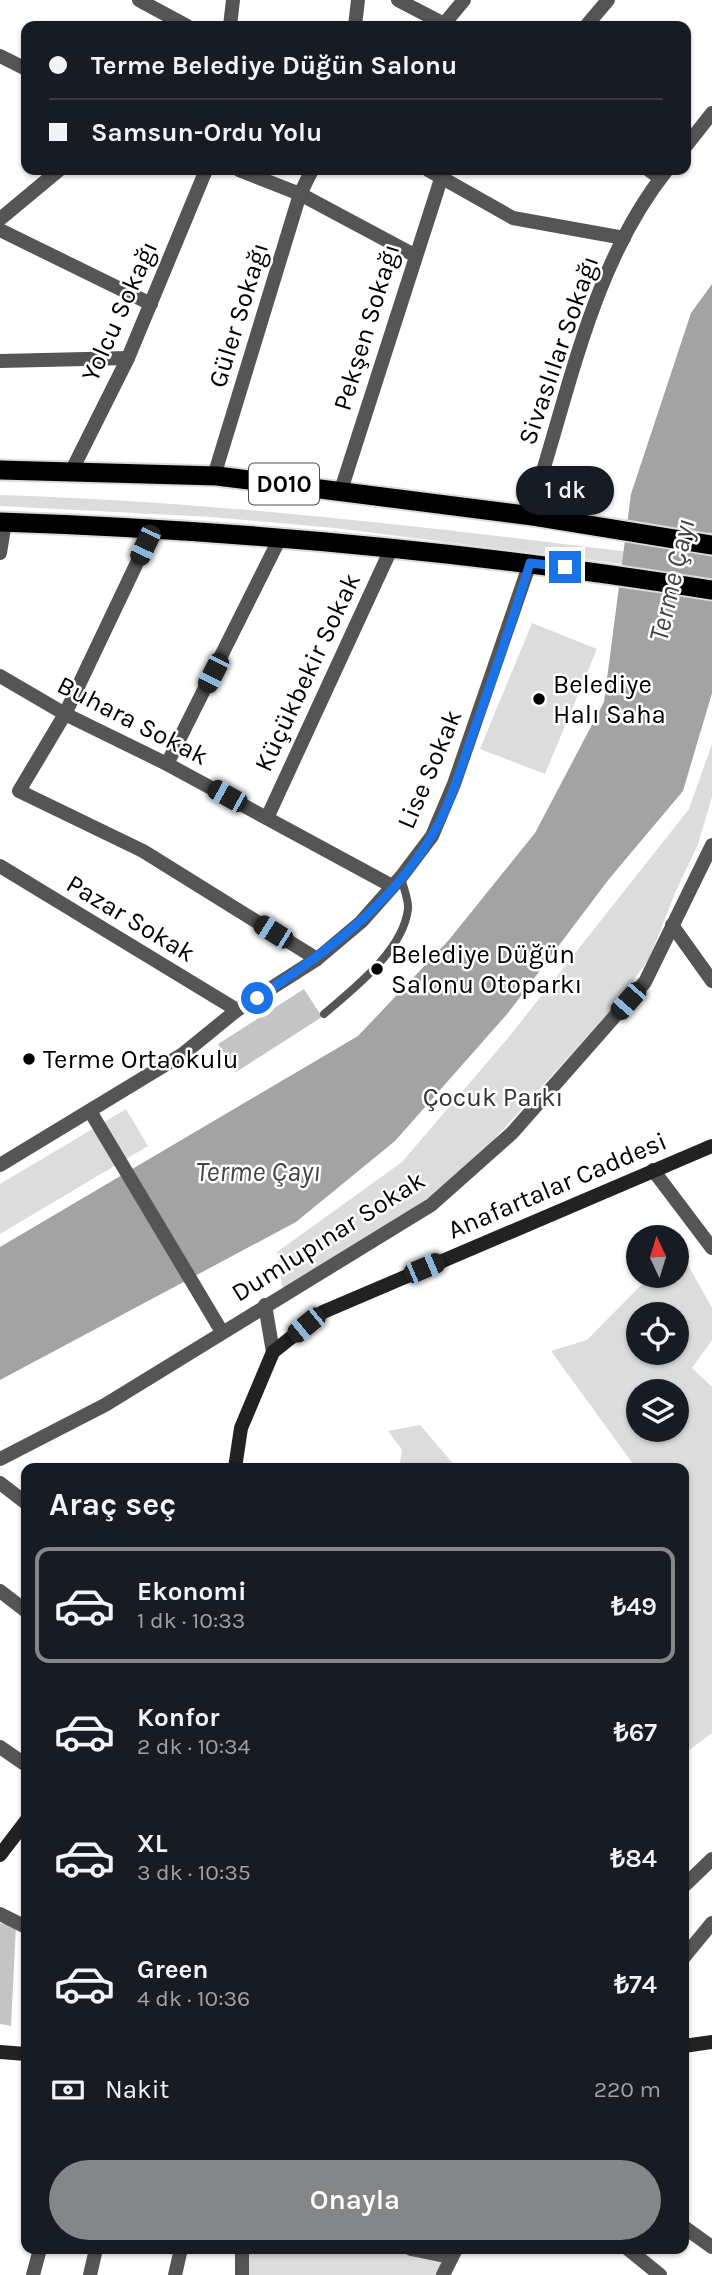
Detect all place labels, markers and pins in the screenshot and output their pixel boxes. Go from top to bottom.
place label: Belediye Halı Saha [553,669,666,730]
marker: Belediye Halı Saha [531,691,547,707]
place label: Belediye Düğün Salonu Otoparkı [391,939,582,1000]
marker: Belediye Düğün Salonu Otoparkı [369,961,385,977]
place label: Terme Ortaokulu [43,1044,239,1075]
marker: Terme Ortaokulu [21,1051,37,1067]

